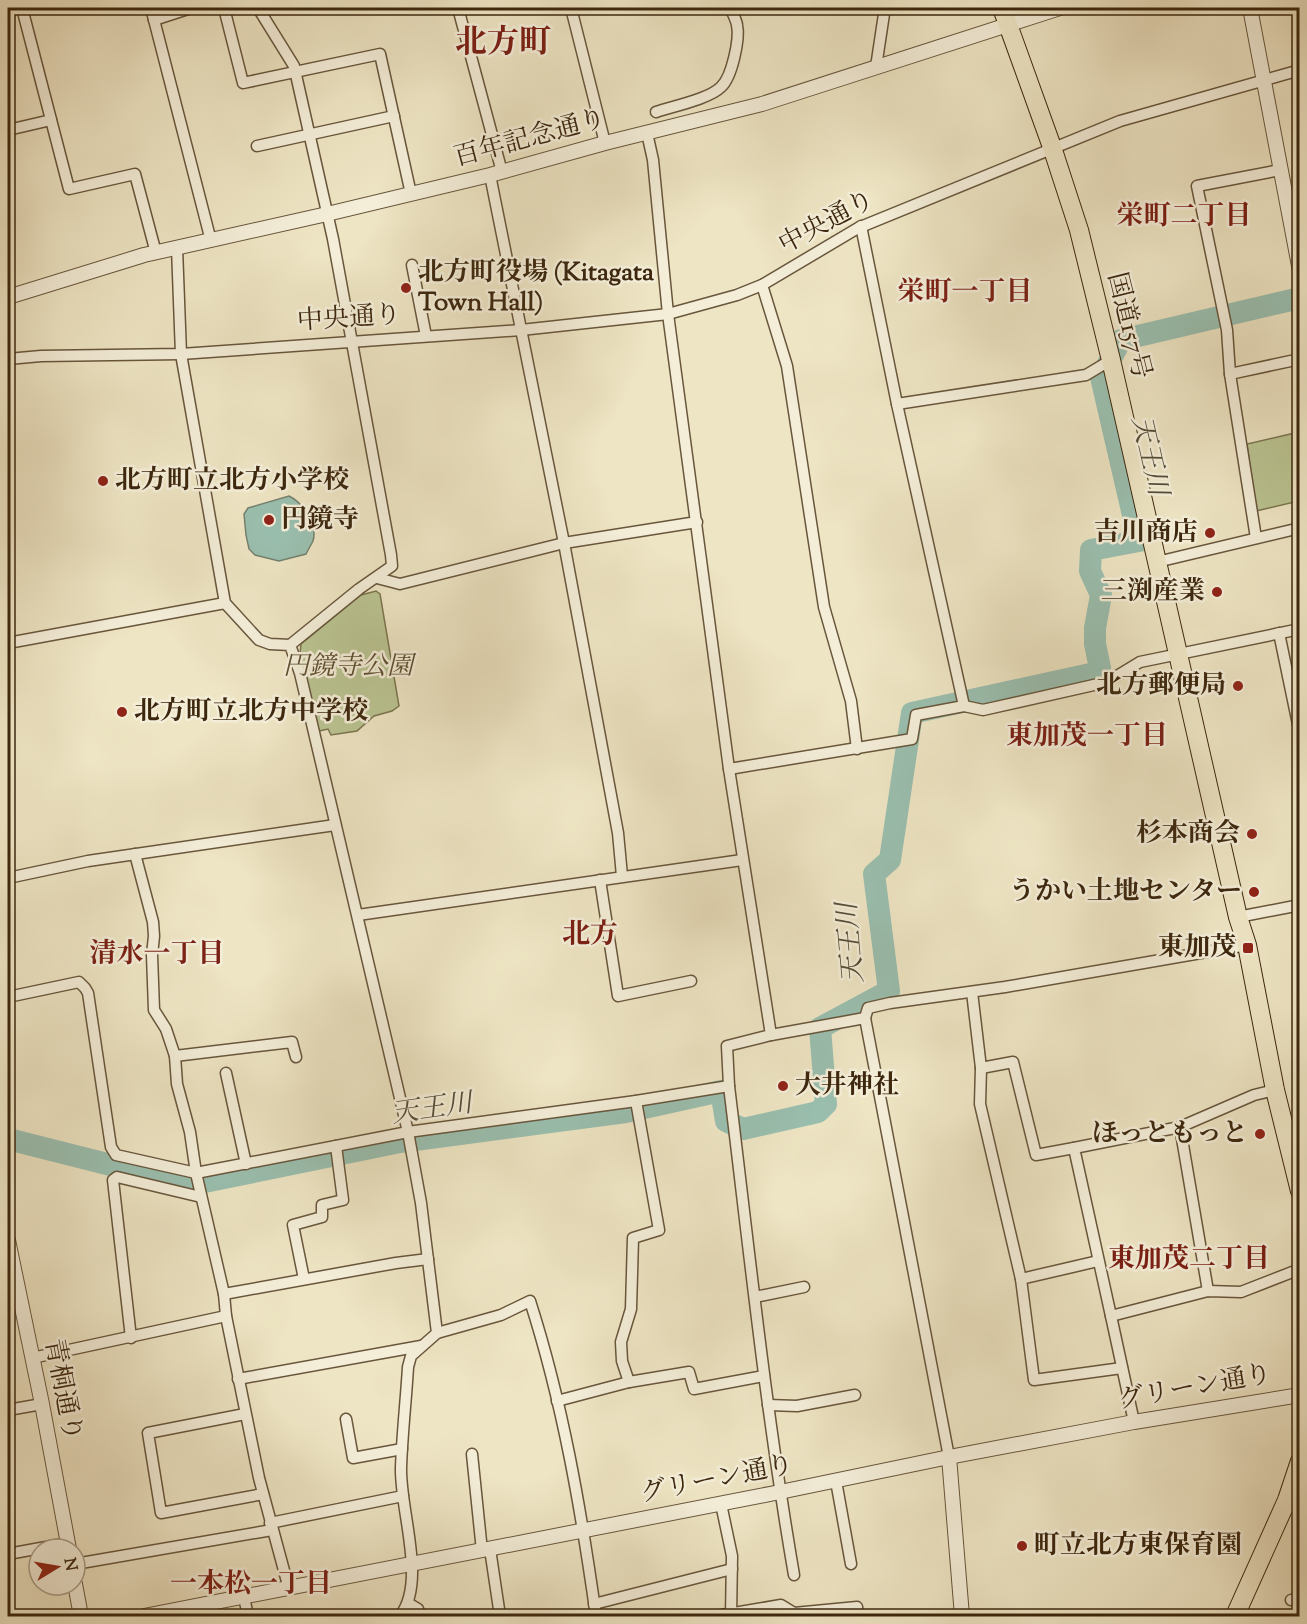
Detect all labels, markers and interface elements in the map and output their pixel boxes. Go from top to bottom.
district label: 北方町 [455,21,551,67]
street label: 百年記念通り [450,101,610,177]
street label: 中央通り [772,182,882,264]
district label: 栄町二丁目 [1117,198,1252,237]
place label: 北方町役場 (Kitagata Town Hall) [418,255,654,322]
street label: 国道157号 [1097,269,1159,383]
district label: 栄町一丁目 [898,274,1033,313]
marker: 北方町役場 (Kitagata Town Hall) [399,281,413,295]
street label: 中央通り [296,297,402,341]
water label: 天王川 [1120,412,1177,503]
place label: 北方町立北方小学校 [115,463,349,500]
marker: 北方町立北方小学校 [96,474,110,488]
place label: 円鏡寺 [281,502,359,539]
marker: 円鏡寺 [262,513,276,527]
place label: 吉川商店 [1094,515,1198,552]
marker: 吉川商店 [1203,526,1217,540]
place label: 三渕産業 [1101,574,1205,611]
marker: 三渕産業 [1210,585,1224,599]
park label: 円鏡寺公園 [283,649,417,686]
place label: 北方郵便局 [1096,668,1226,705]
marker: 北方郵便局 [1231,679,1245,693]
place label: 北方町立北方中学校 [134,694,368,731]
marker: 北方町立北方中学校 [115,705,129,719]
district label: 東加茂一丁目 [1006,718,1168,757]
place label: 杉本商会 [1136,816,1240,853]
marker: 杉本商会 [1245,827,1259,841]
place label: うかい土地センター [1009,874,1242,911]
marker: うかい土地センター [1247,885,1261,899]
water label: 天王川 [829,898,875,985]
district label: 北方 [562,916,618,956]
place label: 東加茂 [1158,930,1236,967]
district label: 清水一丁目 [90,936,225,975]
marker: 東加茂 [1241,941,1255,955]
place label: 大井神社 [795,1068,899,1105]
marker: 大井神社 [776,1079,790,1093]
water label: 天王川 [389,1085,478,1135]
place label: ほっともっと [1092,1116,1248,1153]
marker: ほっともっと [1253,1127,1267,1141]
district label: 東加茂二丁目 [1108,1241,1270,1280]
street label: 青桐通り [34,1335,90,1445]
street label: グリーン通り [1115,1356,1275,1420]
street label: グリーン通り [637,1447,797,1513]
place label: 町立北方東保育園 [1034,1528,1242,1565]
north arrow [27,1537,87,1597]
marker: 町立北方東保育園 [1015,1539,1029,1553]
text: N [57,1556,82,1573]
district label: 一本松一丁目 [170,1566,332,1605]

